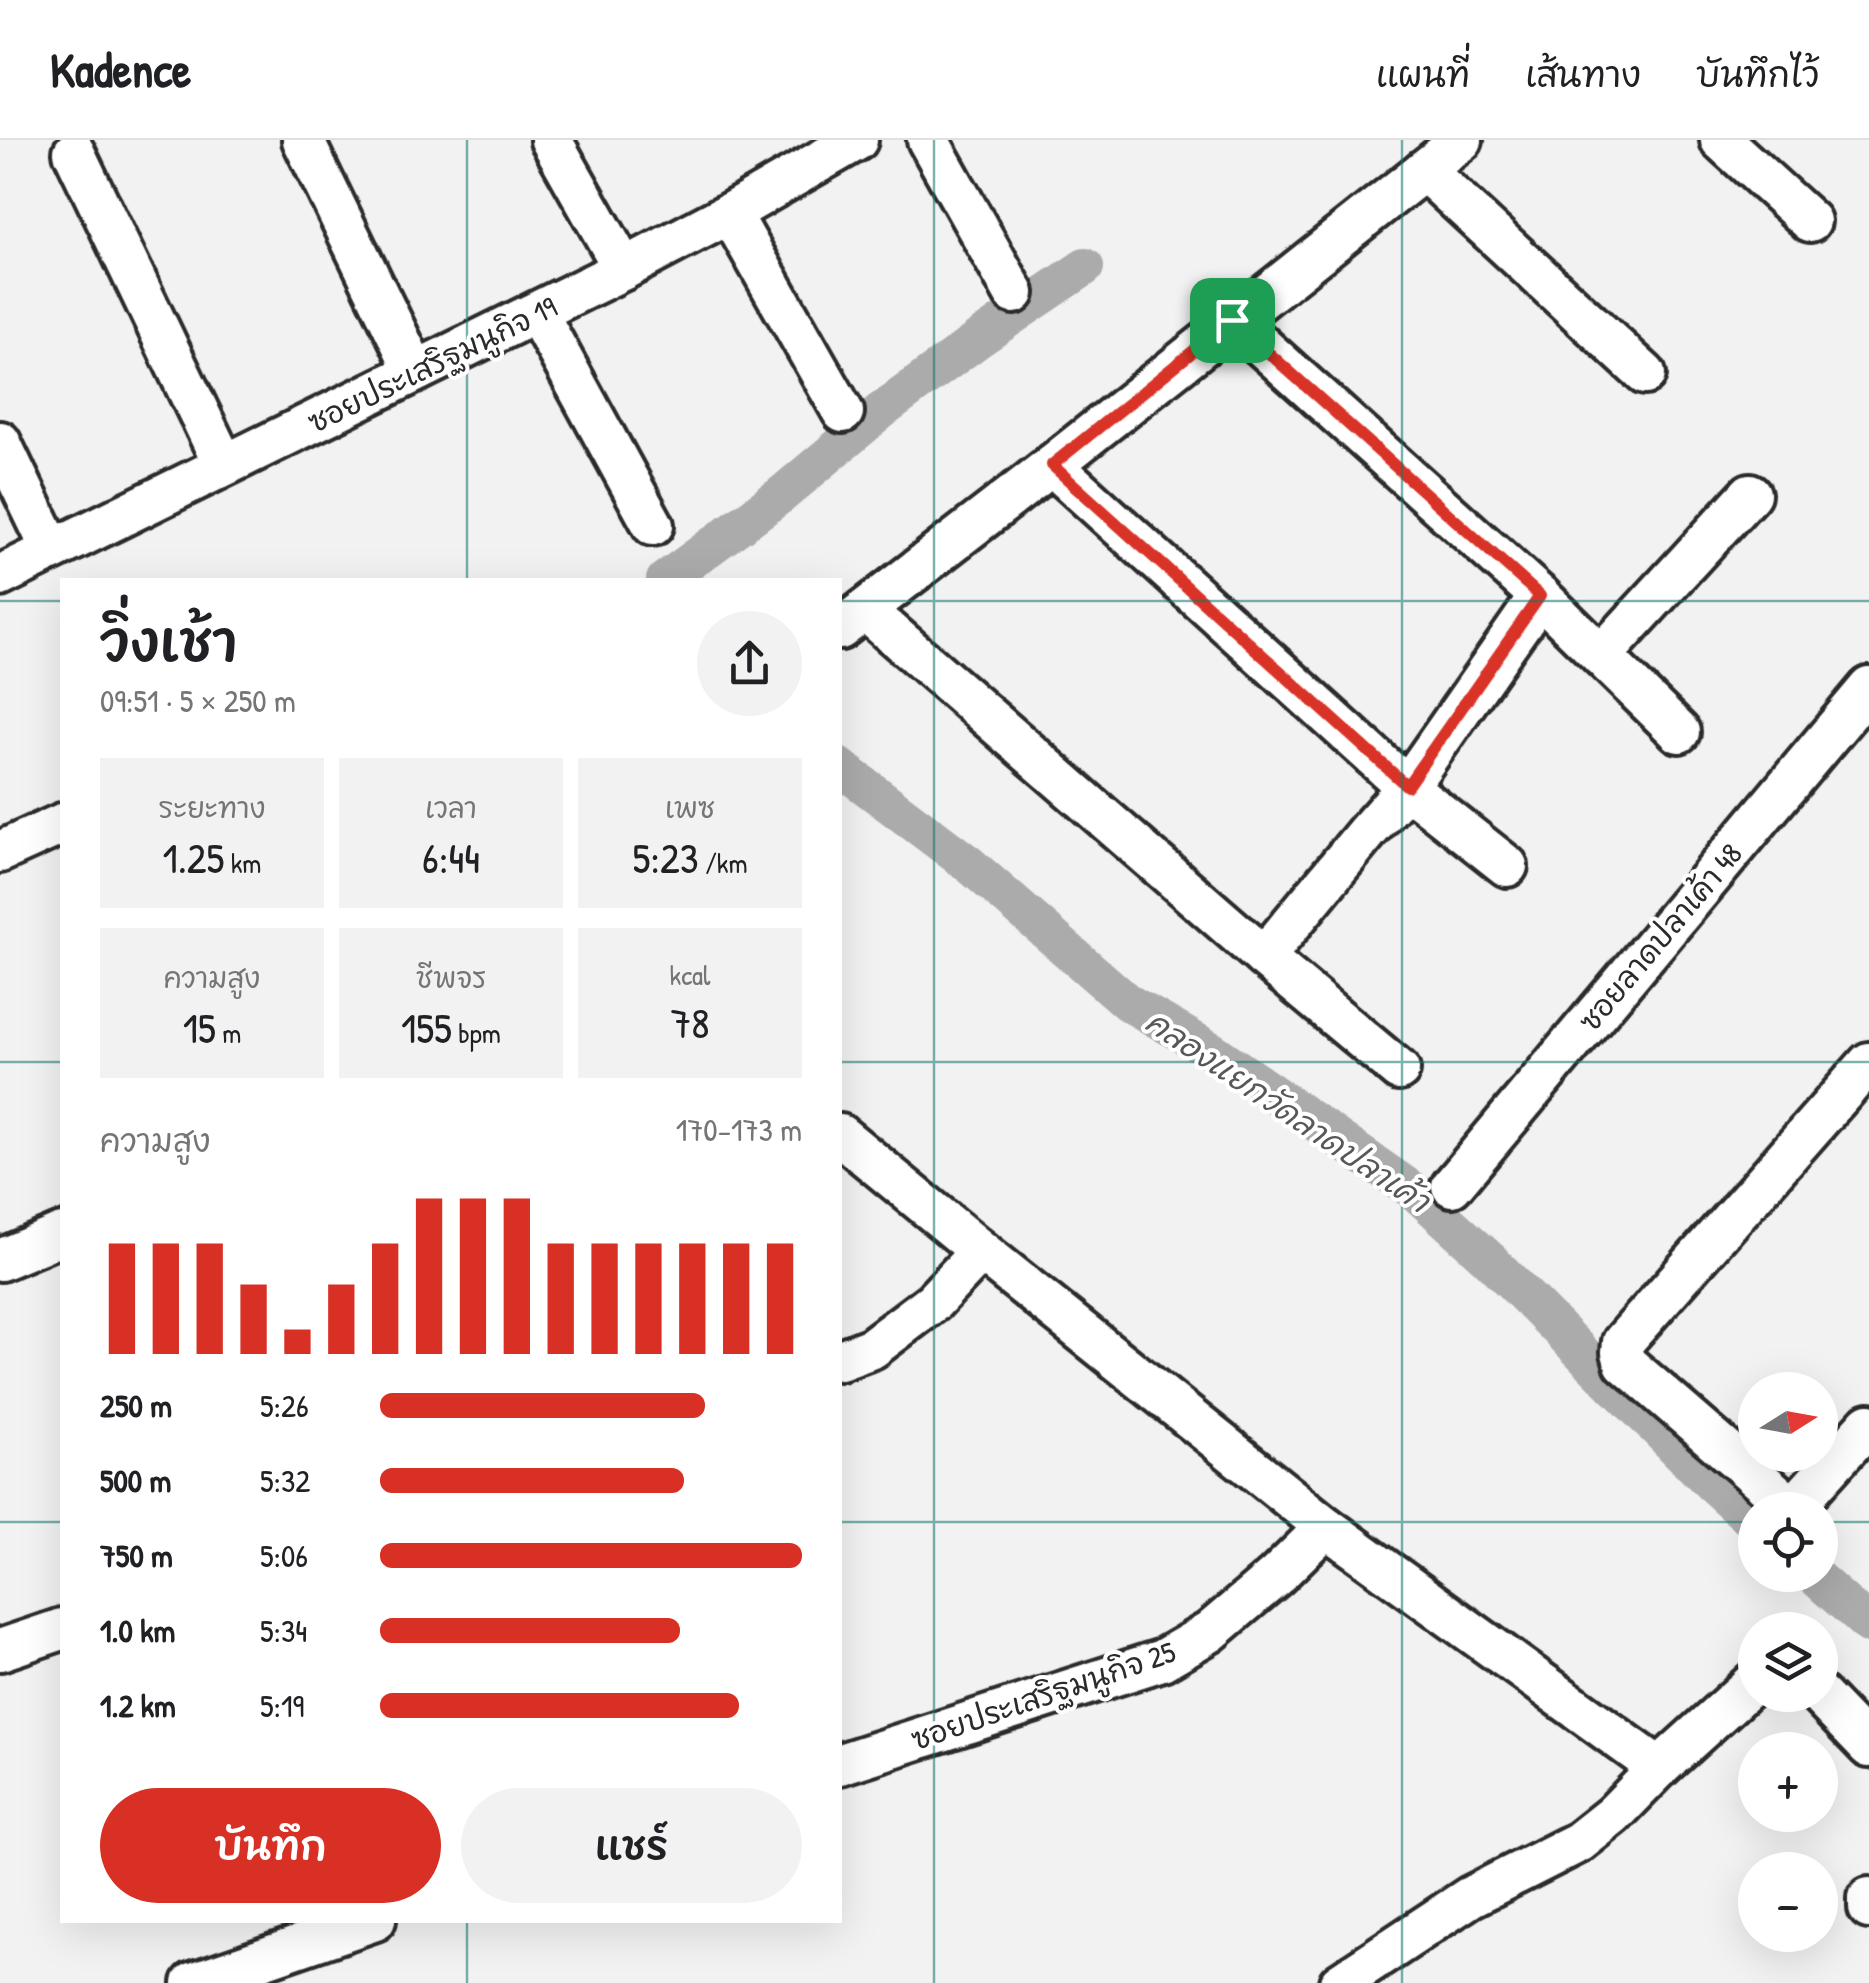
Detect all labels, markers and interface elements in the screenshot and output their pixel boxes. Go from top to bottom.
text: Kadence [50,37,191,102]
text: แผนที่ [1376,51,1470,98]
text: เส้นทาง [1525,51,1641,98]
text: บันทึกไว้ [1696,51,1819,98]
pin [1190,278,1275,363]
street label: ซอยประเสริฐมนูกิจ 19 [301,286,564,444]
icon: arrive [1205,293,1260,348]
text: วิ่งเช้า [100,604,237,678]
button: share [697,611,802,716]
text: 09:51 · 5 × 250 m [100,679,296,722]
text: ระยะทาง [159,789,265,827]
text: เวลา [425,789,477,827]
text: เพซ [665,789,715,827]
text: 1.25 [163,829,224,886]
text: 6:44 [422,829,480,886]
text: 5:23 [633,829,699,886]
street label: ซอยลาดปลาเค้า 48 [1569,835,1751,1039]
text: km [224,844,261,882]
text: /km [699,844,747,882]
text: kcal [670,956,710,994]
text: ความสูง [164,959,260,997]
text: ชีพจร [416,959,486,997]
text: 78 [671,994,709,1051]
text: 15 [183,999,216,1056]
text: 155 [401,999,452,1056]
water label: คลองแยกวัดลาดปลาเค้า [1138,1000,1440,1223]
text: m [216,1014,241,1052]
text: bpm [452,1014,501,1052]
text: 170–173 m [676,1108,802,1151]
text: ความสูง [100,1119,211,1162]
north arrow [1738,1372,1838,1472]
map controls [1738,1372,1838,1952]
text: 250 m [100,1384,172,1427]
text: 5:26 [260,1384,309,1427]
text: 500 m [100,1459,171,1502]
text: 5:32 [260,1459,310,1502]
button: locate [1738,1492,1838,1592]
text: 750 m [100,1534,173,1577]
text: 5:06 [260,1534,308,1577]
text: 1.0 km [100,1609,175,1652]
text: 5:34 [260,1609,307,1652]
button: layers [1738,1612,1838,1712]
street label: ซอยประเสริฐมนูกิจ 25 [906,1631,1182,1762]
text: 1.2 km [100,1684,176,1727]
text: 5:19 [260,1684,304,1727]
button: + [1738,1732,1838,1832]
button: บันทึก [100,1788,441,1903]
button: แชร์ [461,1788,802,1903]
button: − [1738,1852,1838,1952]

